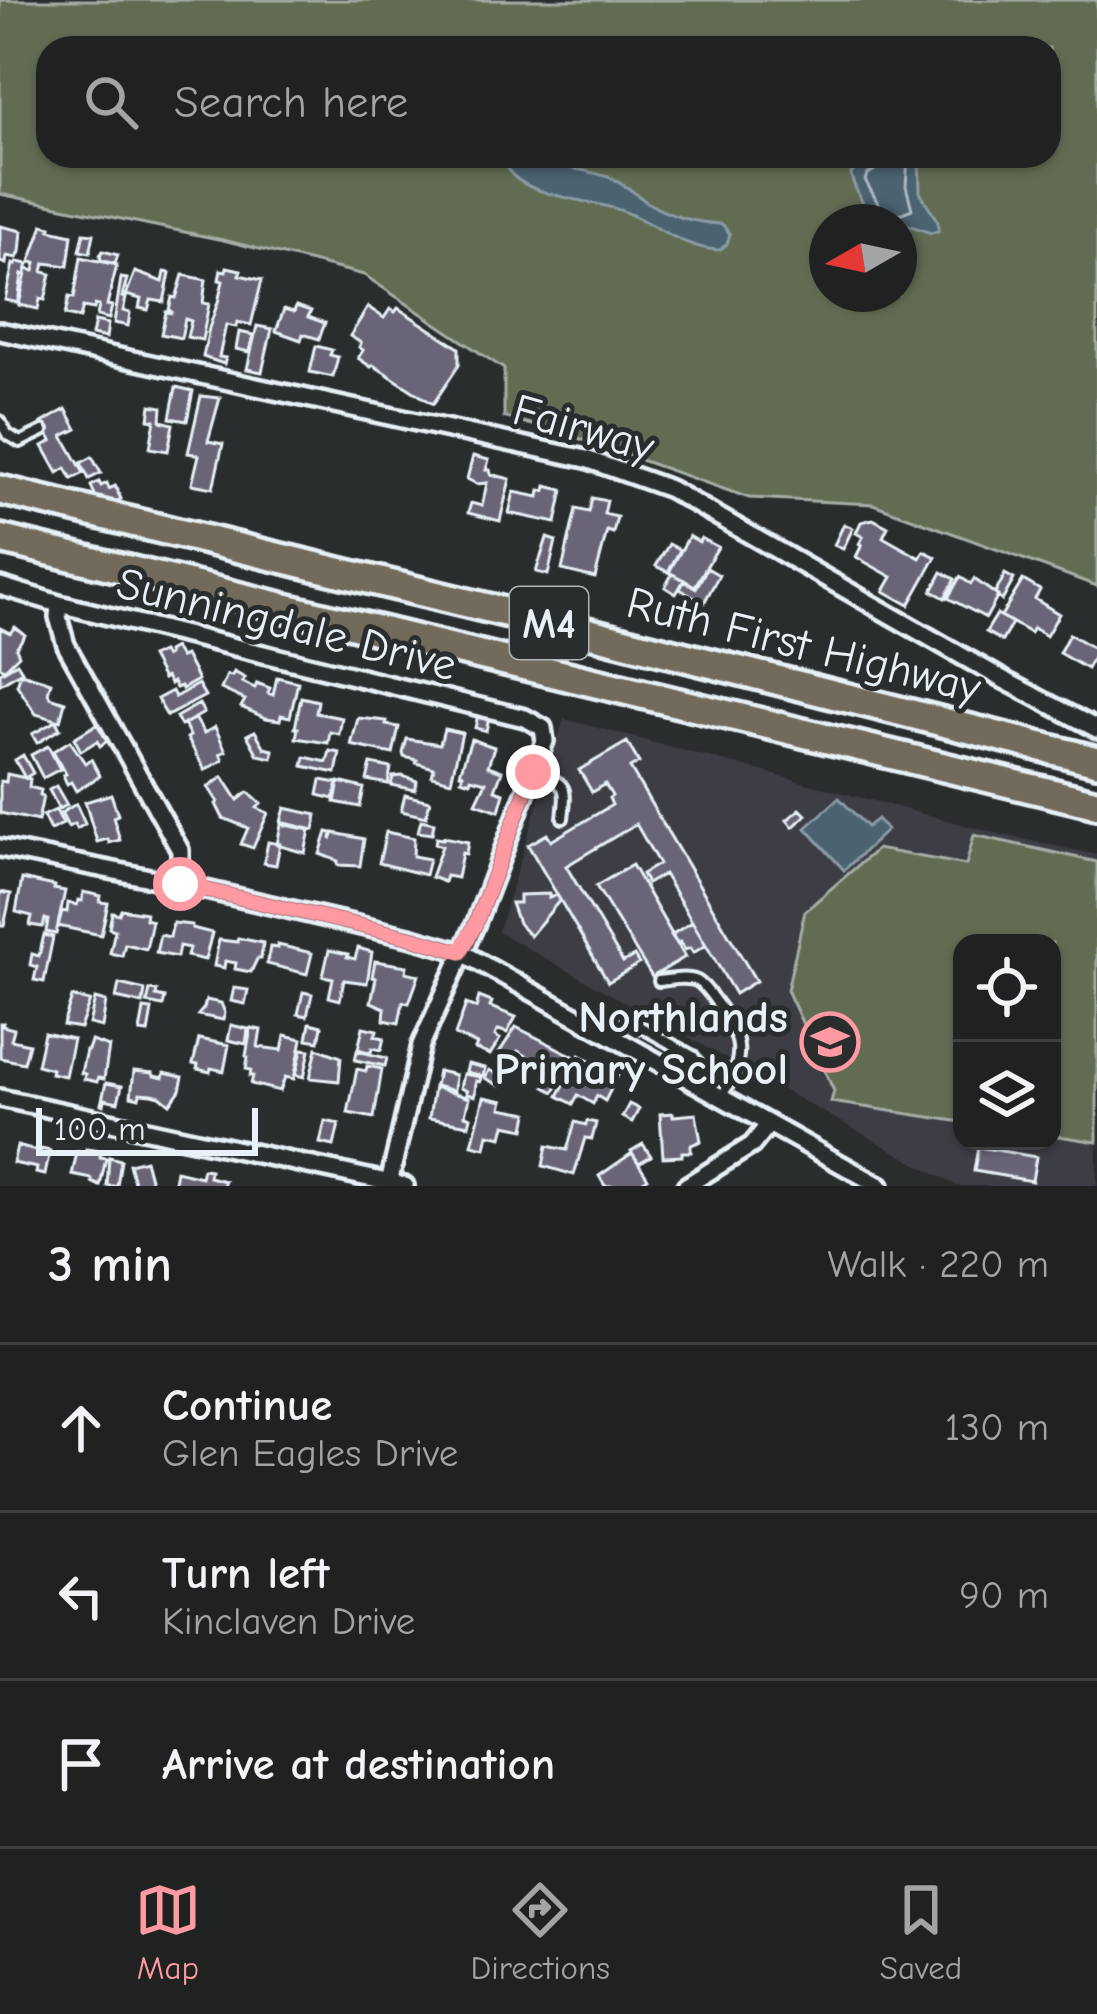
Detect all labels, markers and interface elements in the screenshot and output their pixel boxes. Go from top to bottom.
search box [36,36,1061,168]
icon: search [78,69,144,135]
text: Search here [174,76,408,128]
north arrow [809,204,917,312]
street label: Fairway [507,383,661,473]
street label: Sunningdale Drive [112,557,462,691]
street label: Ruth First Highway [622,576,987,714]
road number: M4 [510,587,588,659]
route end [506,745,560,799]
route start [153,857,207,911]
map controls [953,934,1061,1150]
button: locate [953,934,1061,1042]
place label: Northlands Primary School [494,991,788,1095]
school or university icon: Northlands Primary School [799,1011,861,1073]
button: layers [953,1042,1061,1150]
scale bar [36,1102,258,1155]
text: 100 m [54,1110,146,1148]
text: 3 min [48,1235,172,1294]
text: Walk · 220 m [828,1242,1049,1287]
text: Continue [162,1379,332,1431]
icon: ahead [48,1395,114,1461]
text: 130 m [945,1405,1049,1450]
text: Glen Eagles Drive [162,1431,458,1476]
text: Turn left [162,1547,329,1599]
icon: left [48,1563,114,1629]
text: 90 m [959,1573,1049,1618]
text: Kinclaven Drive [162,1599,415,1644]
icon: arrive [48,1731,114,1797]
text: Arrive at destination [162,1738,555,1790]
tab: Map [135,1877,201,1987]
tab: Directions [471,1877,610,1987]
tab: Saved [880,1877,962,1987]

